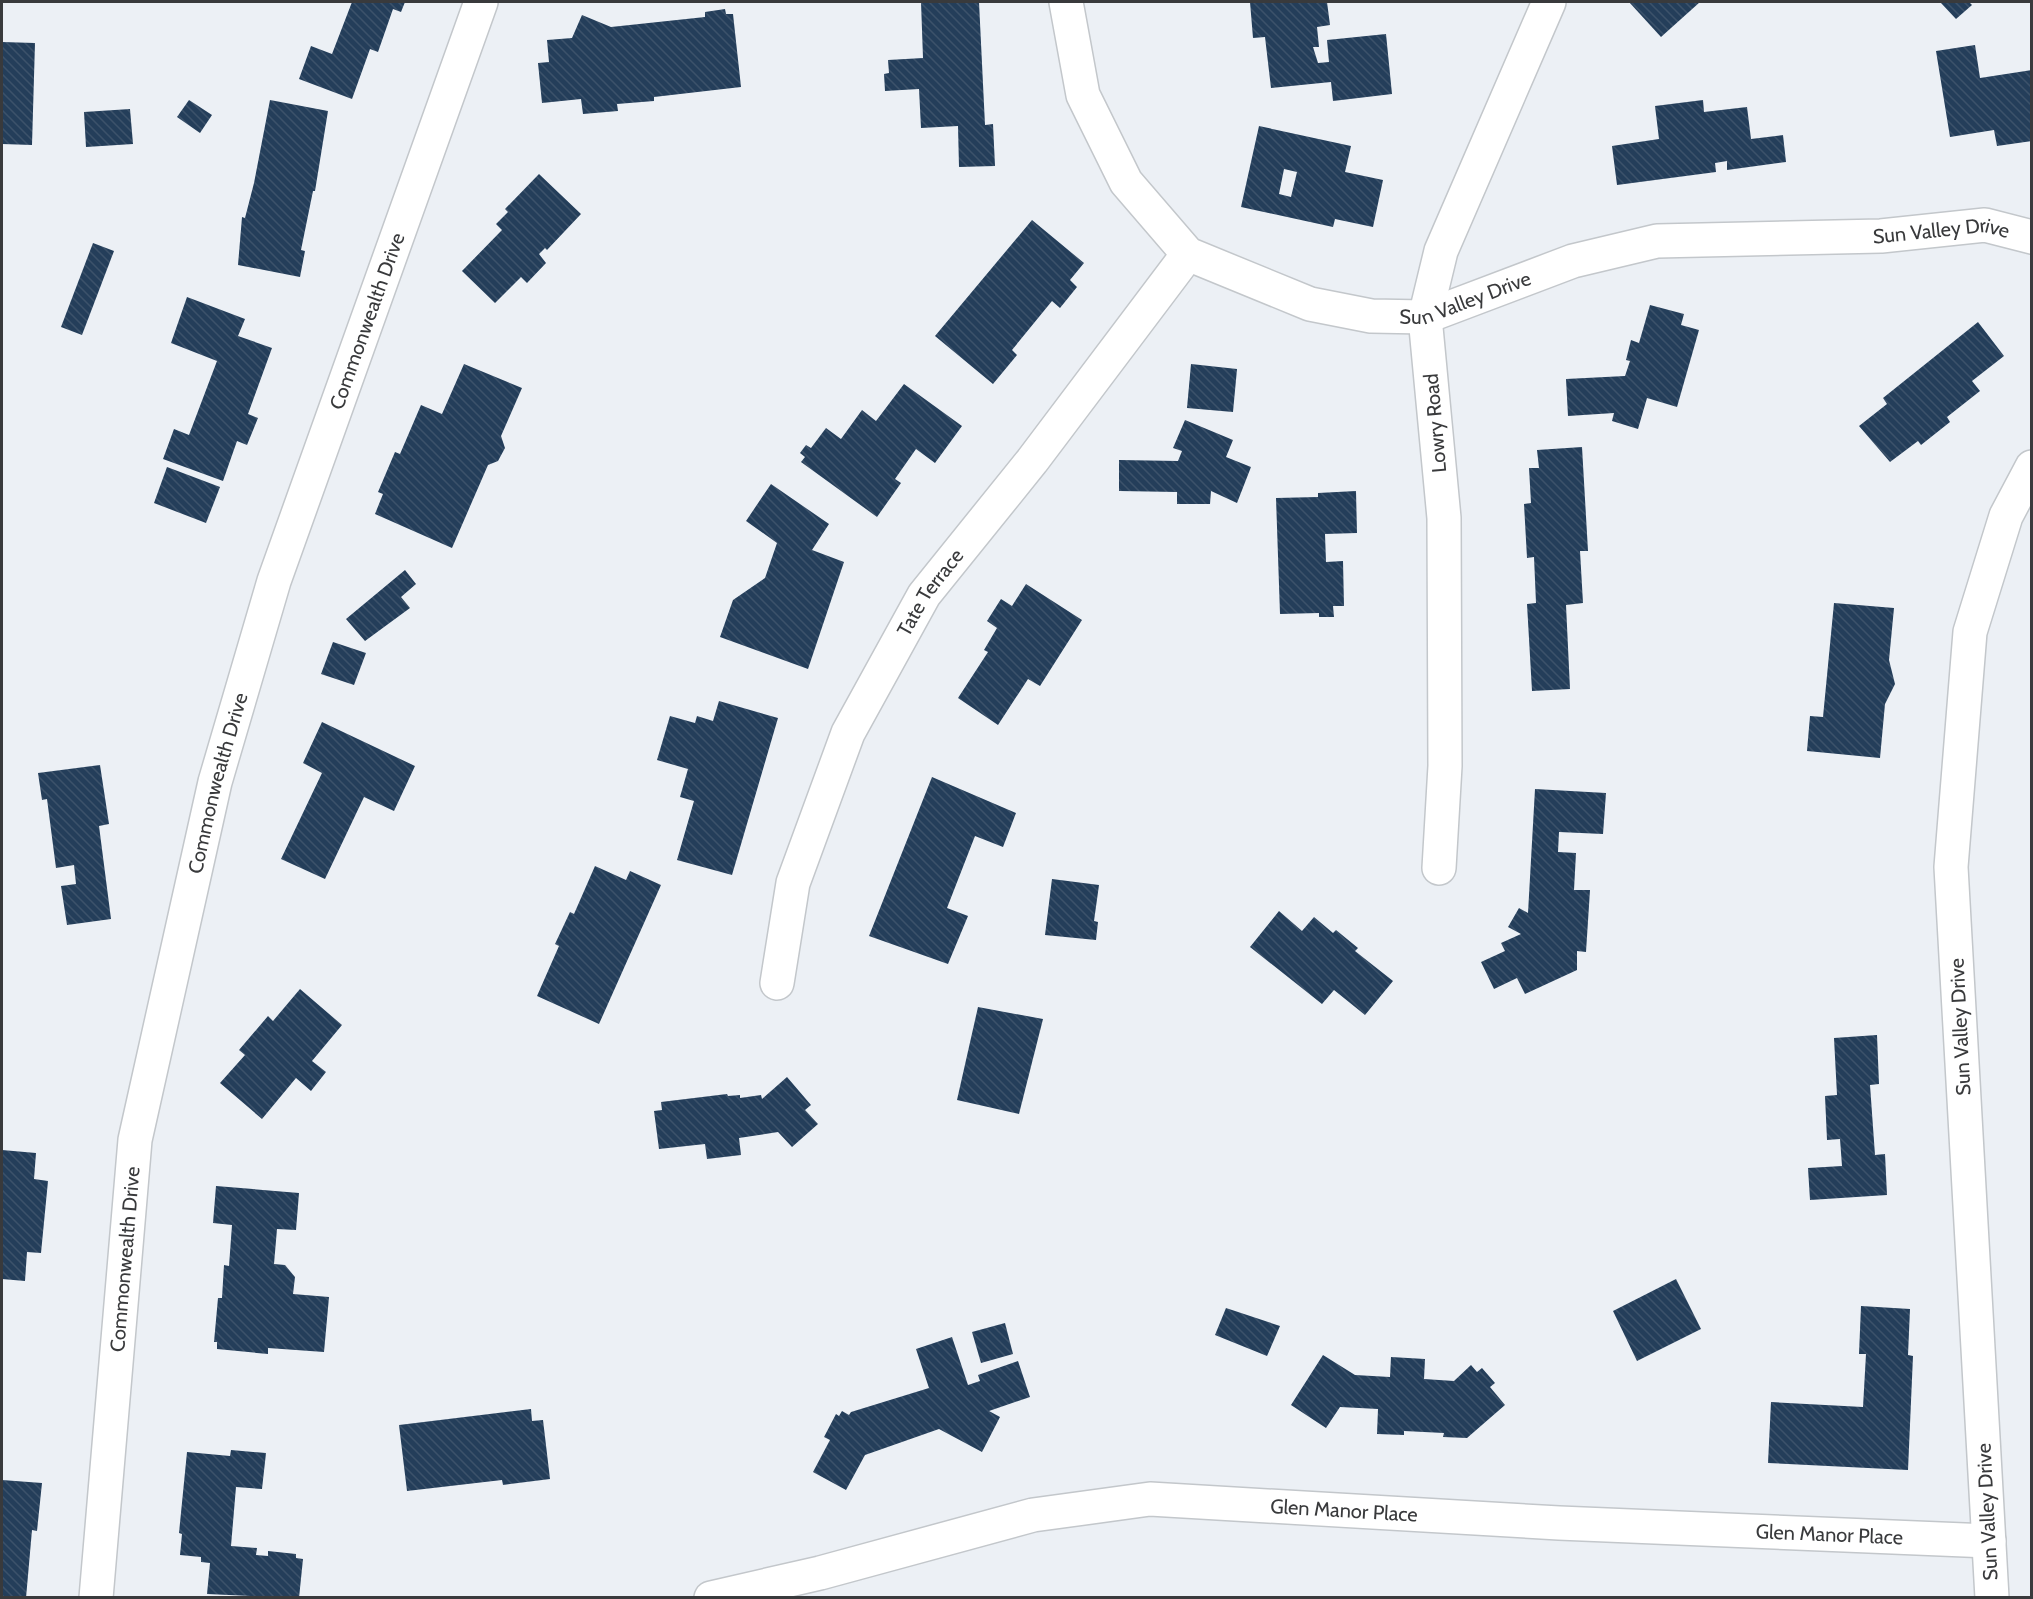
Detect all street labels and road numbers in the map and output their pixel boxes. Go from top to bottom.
street label: Sun Valley Drive [1873,213,2012,248]
street label: Commonwealth Drive [324,229,410,413]
street label: Sun Valley Drive [1399,266,1534,329]
street label: Lowry Road [1419,372,1451,474]
street label: Tate Terrace [892,544,968,640]
street label: Commonwealth Drive [183,690,253,876]
street label: Sun Valley Drive [1944,958,1976,1096]
street label: Commonwealth Drive [105,1166,145,1353]
street label: Sun Valley Drive [1971,1443,2003,1581]
street label: Glen Manor Place [1270,1494,1418,1527]
street label: Glen Manor Place [1755,1519,1904,1549]

